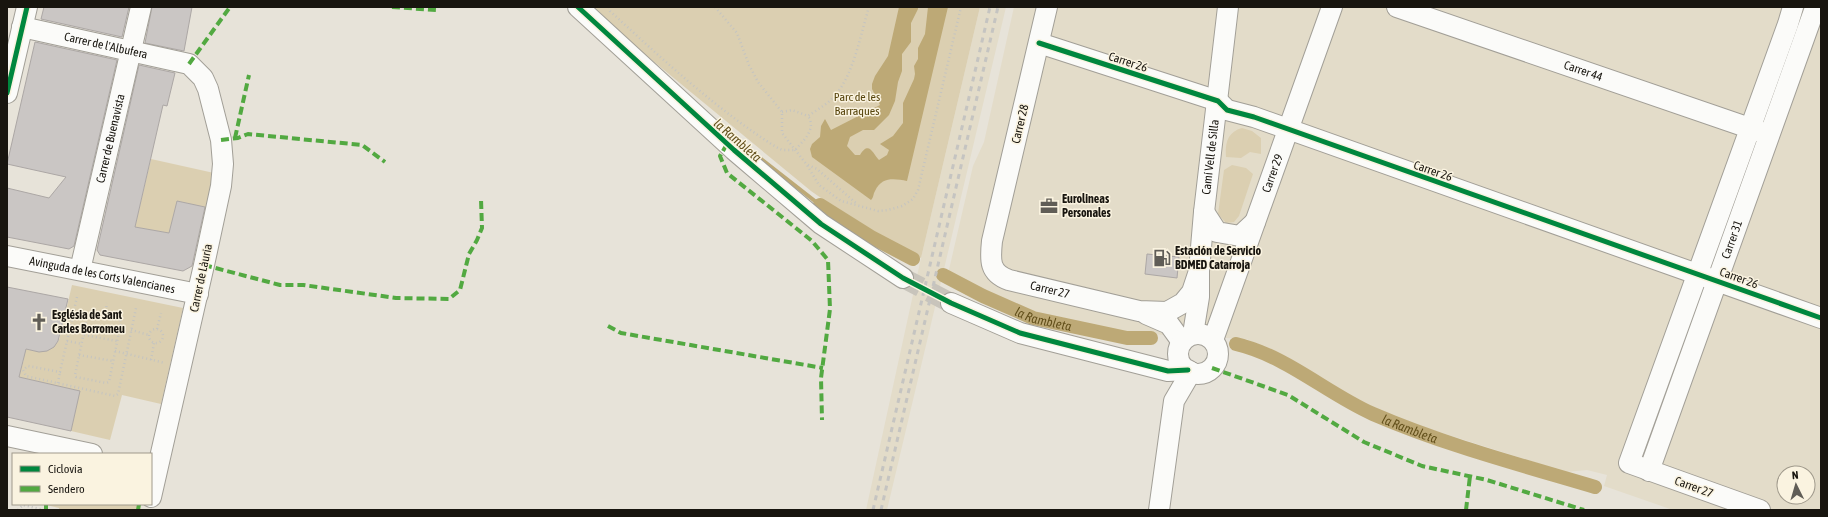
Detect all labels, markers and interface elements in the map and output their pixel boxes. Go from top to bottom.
street label: Carrer de l'Albufera [63,30,149,62]
street label: Carrer 26 [1107,49,1150,75]
street label: Carrer 44 [1562,58,1605,84]
park label: Parc de les Barraques [834,90,880,118]
street label: Carrer de Buenavista [93,93,128,184]
street label: Carrer 28 [1009,103,1031,145]
water label: la Rambleta [711,116,764,165]
street label: Camí Vell de Silla [1199,119,1222,195]
street label: Carrer 29 [1259,152,1286,195]
street label: Carrer 26 [1412,158,1455,184]
place label: Eurolineas Personales [1062,192,1112,220]
office icon: Eurolineas Personales [1039,196,1059,216]
street label: Carrer 31 [1719,218,1745,261]
street label: Carrer de Làuria [187,243,215,313]
place label: Estación de Servicio BDMED Catarroja [1175,244,1261,272]
fuel station icon: Estación de Servicio BDMED Catarroja [1152,248,1172,268]
street label: Avinguda de les Corts Valencianes [28,254,176,296]
street label: Carrer 26 [1718,265,1761,292]
street label: Carrer 27 [1029,278,1071,301]
water label: la Rambleta [1013,304,1073,334]
place label: Església de Sant Carles Borromeu [52,308,125,336]
church icon: Església de Sant Carles Borromeu [29,312,49,332]
water label: la Rambleta [1380,412,1439,446]
legend [12,453,152,505]
text: Ciclovía [48,462,82,476]
north arrow [1776,465,1816,505]
text: N [1791,469,1799,481]
street label: Carrer 27 [1673,474,1716,501]
text: Sendero [48,482,85,496]

